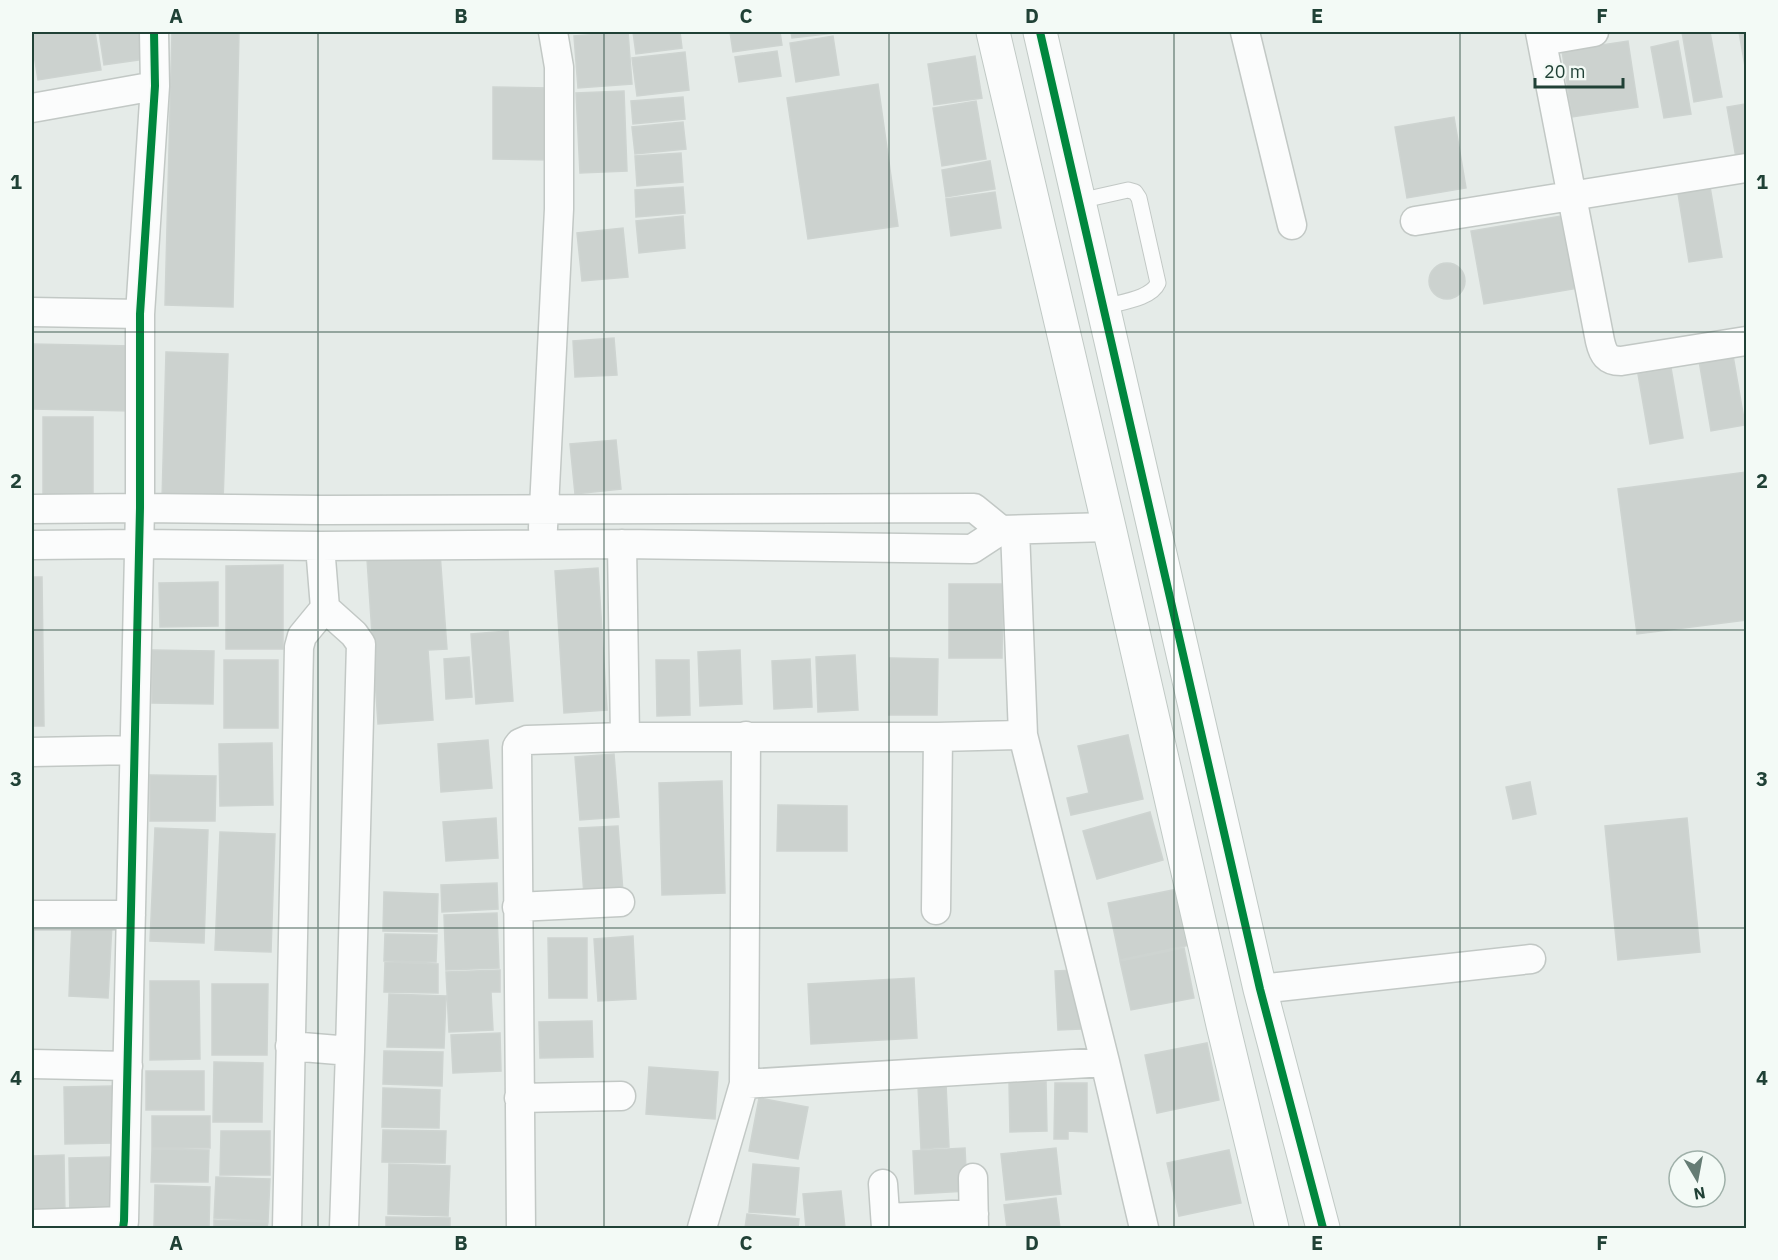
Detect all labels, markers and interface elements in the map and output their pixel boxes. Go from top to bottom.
text: A [169,2,183,29]
text: B [454,2,468,29]
text: C [739,2,753,29]
text: D [1025,2,1039,29]
text: E [1311,2,1323,29]
text: F [1596,2,1608,29]
scale bar [1535,51,1624,89]
text: 20 m [1544,60,1586,83]
text: 1 [10,168,22,195]
text: 1 [1756,168,1768,195]
text: 2 [10,467,22,494]
text: 2 [1756,467,1768,494]
text: 3 [10,765,22,792]
text: 3 [1756,765,1768,792]
text: 4 [10,1064,22,1091]
text: 4 [1756,1064,1768,1091]
north arrow [1667,1149,1727,1209]
text: N [1692,1183,1707,1205]
text: A [169,1229,183,1256]
text: B [454,1229,468,1256]
text: C [739,1229,753,1256]
text: D [1025,1229,1039,1256]
text: E [1311,1229,1323,1256]
text: F [1596,1229,1608,1256]

